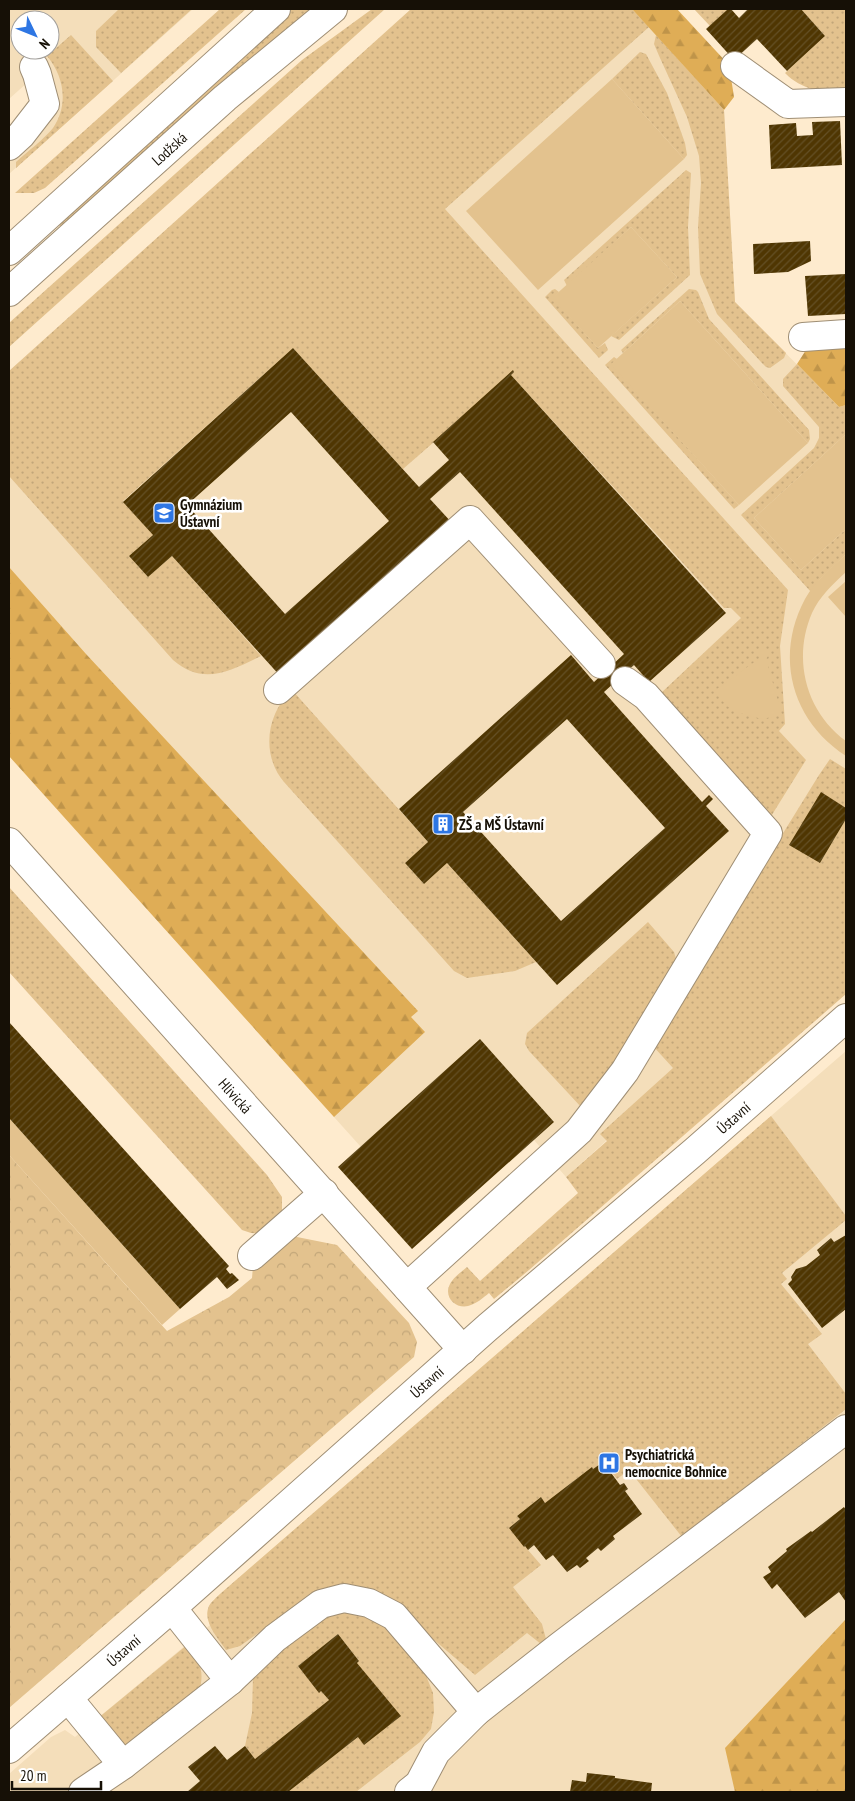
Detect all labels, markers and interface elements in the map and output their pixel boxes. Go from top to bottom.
north arrow [10,10,60,60]
text: N [35,35,54,53]
street label: Lodžská [147,128,191,169]
place label: Gymnázium Ústavní [180,495,242,531]
school or university icon: Gymnázium Ústavní [152,501,176,525]
building icon: ZŠ a MŠ Ústavní [431,812,455,836]
place label: ZŠ a MŠ Ústavní [459,815,544,834]
street label: Hlivická [215,1074,256,1117]
street label: Ústavní [712,1097,755,1137]
street label: Ústavní [406,1361,448,1402]
place label: Psychiatrická nemocnice Bohnice [625,1445,727,1481]
hospital icon: Psychiatrická nemocnice Bohnice [597,1451,621,1475]
street label: Ústavní [102,1630,145,1670]
scale bar [12,1758,101,1790]
text: 20 m [20,1766,46,1785]

